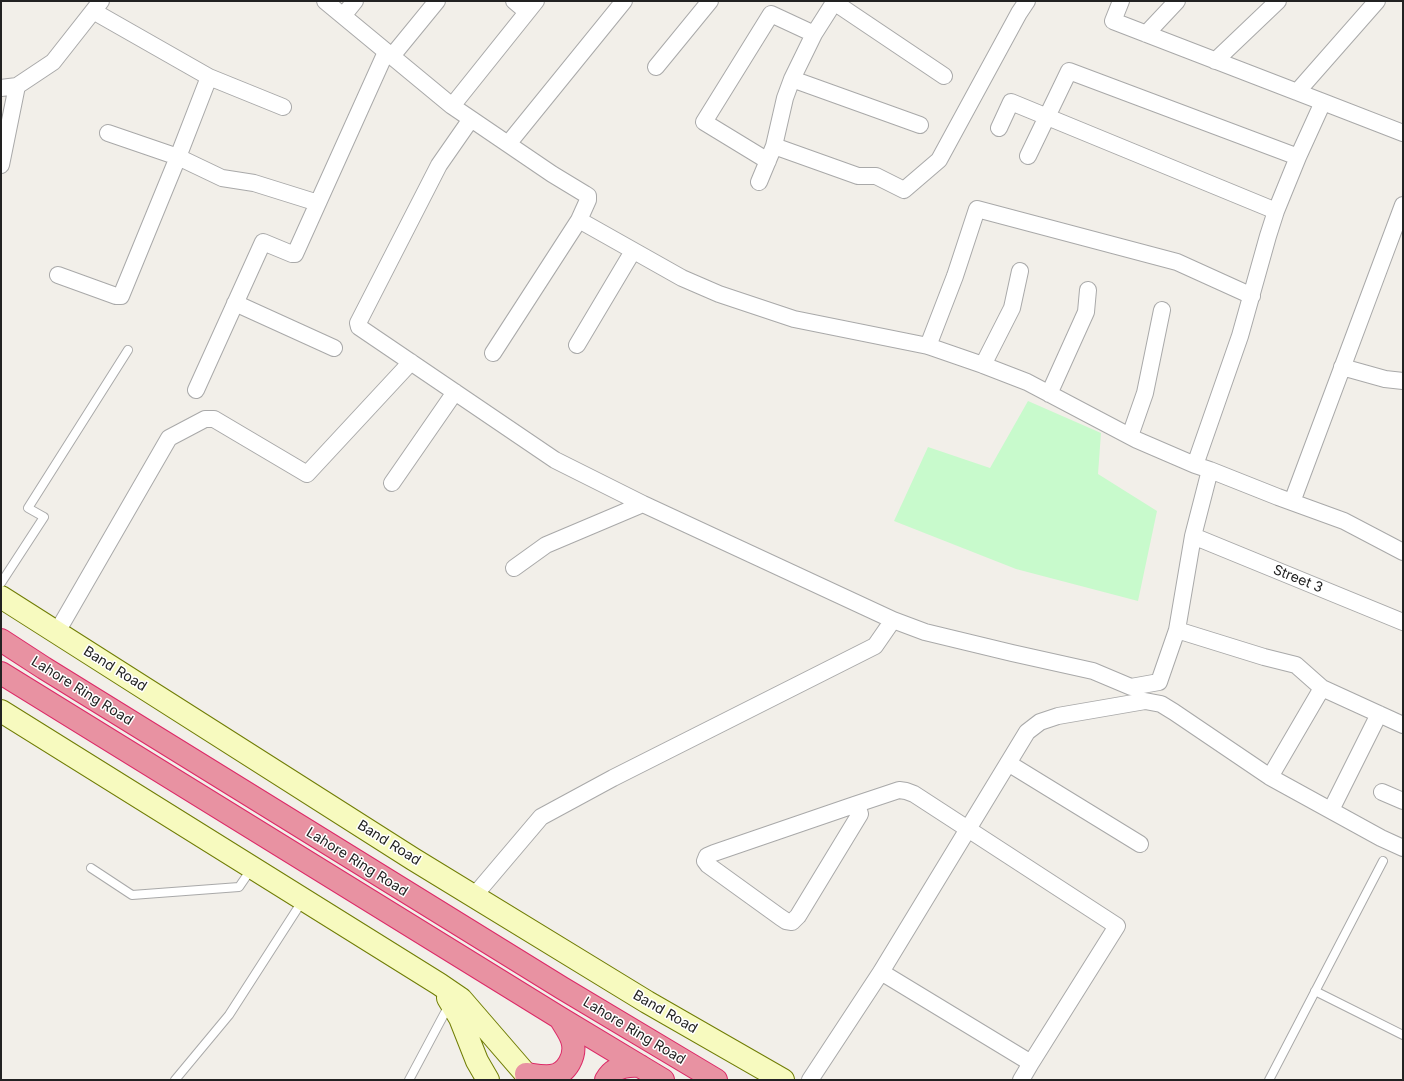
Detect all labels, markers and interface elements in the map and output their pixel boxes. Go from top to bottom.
street label: Street 3 [1271,561,1325,597]
street label: Band Road [80,643,150,695]
street label: Lahore Ring Road [28,653,136,729]
street label: Band Road [354,817,424,869]
street label: Lahore Ring Road [303,824,411,900]
street label: Band Road [630,987,700,1037]
street label: Lahore Ring Road [580,994,688,1068]

